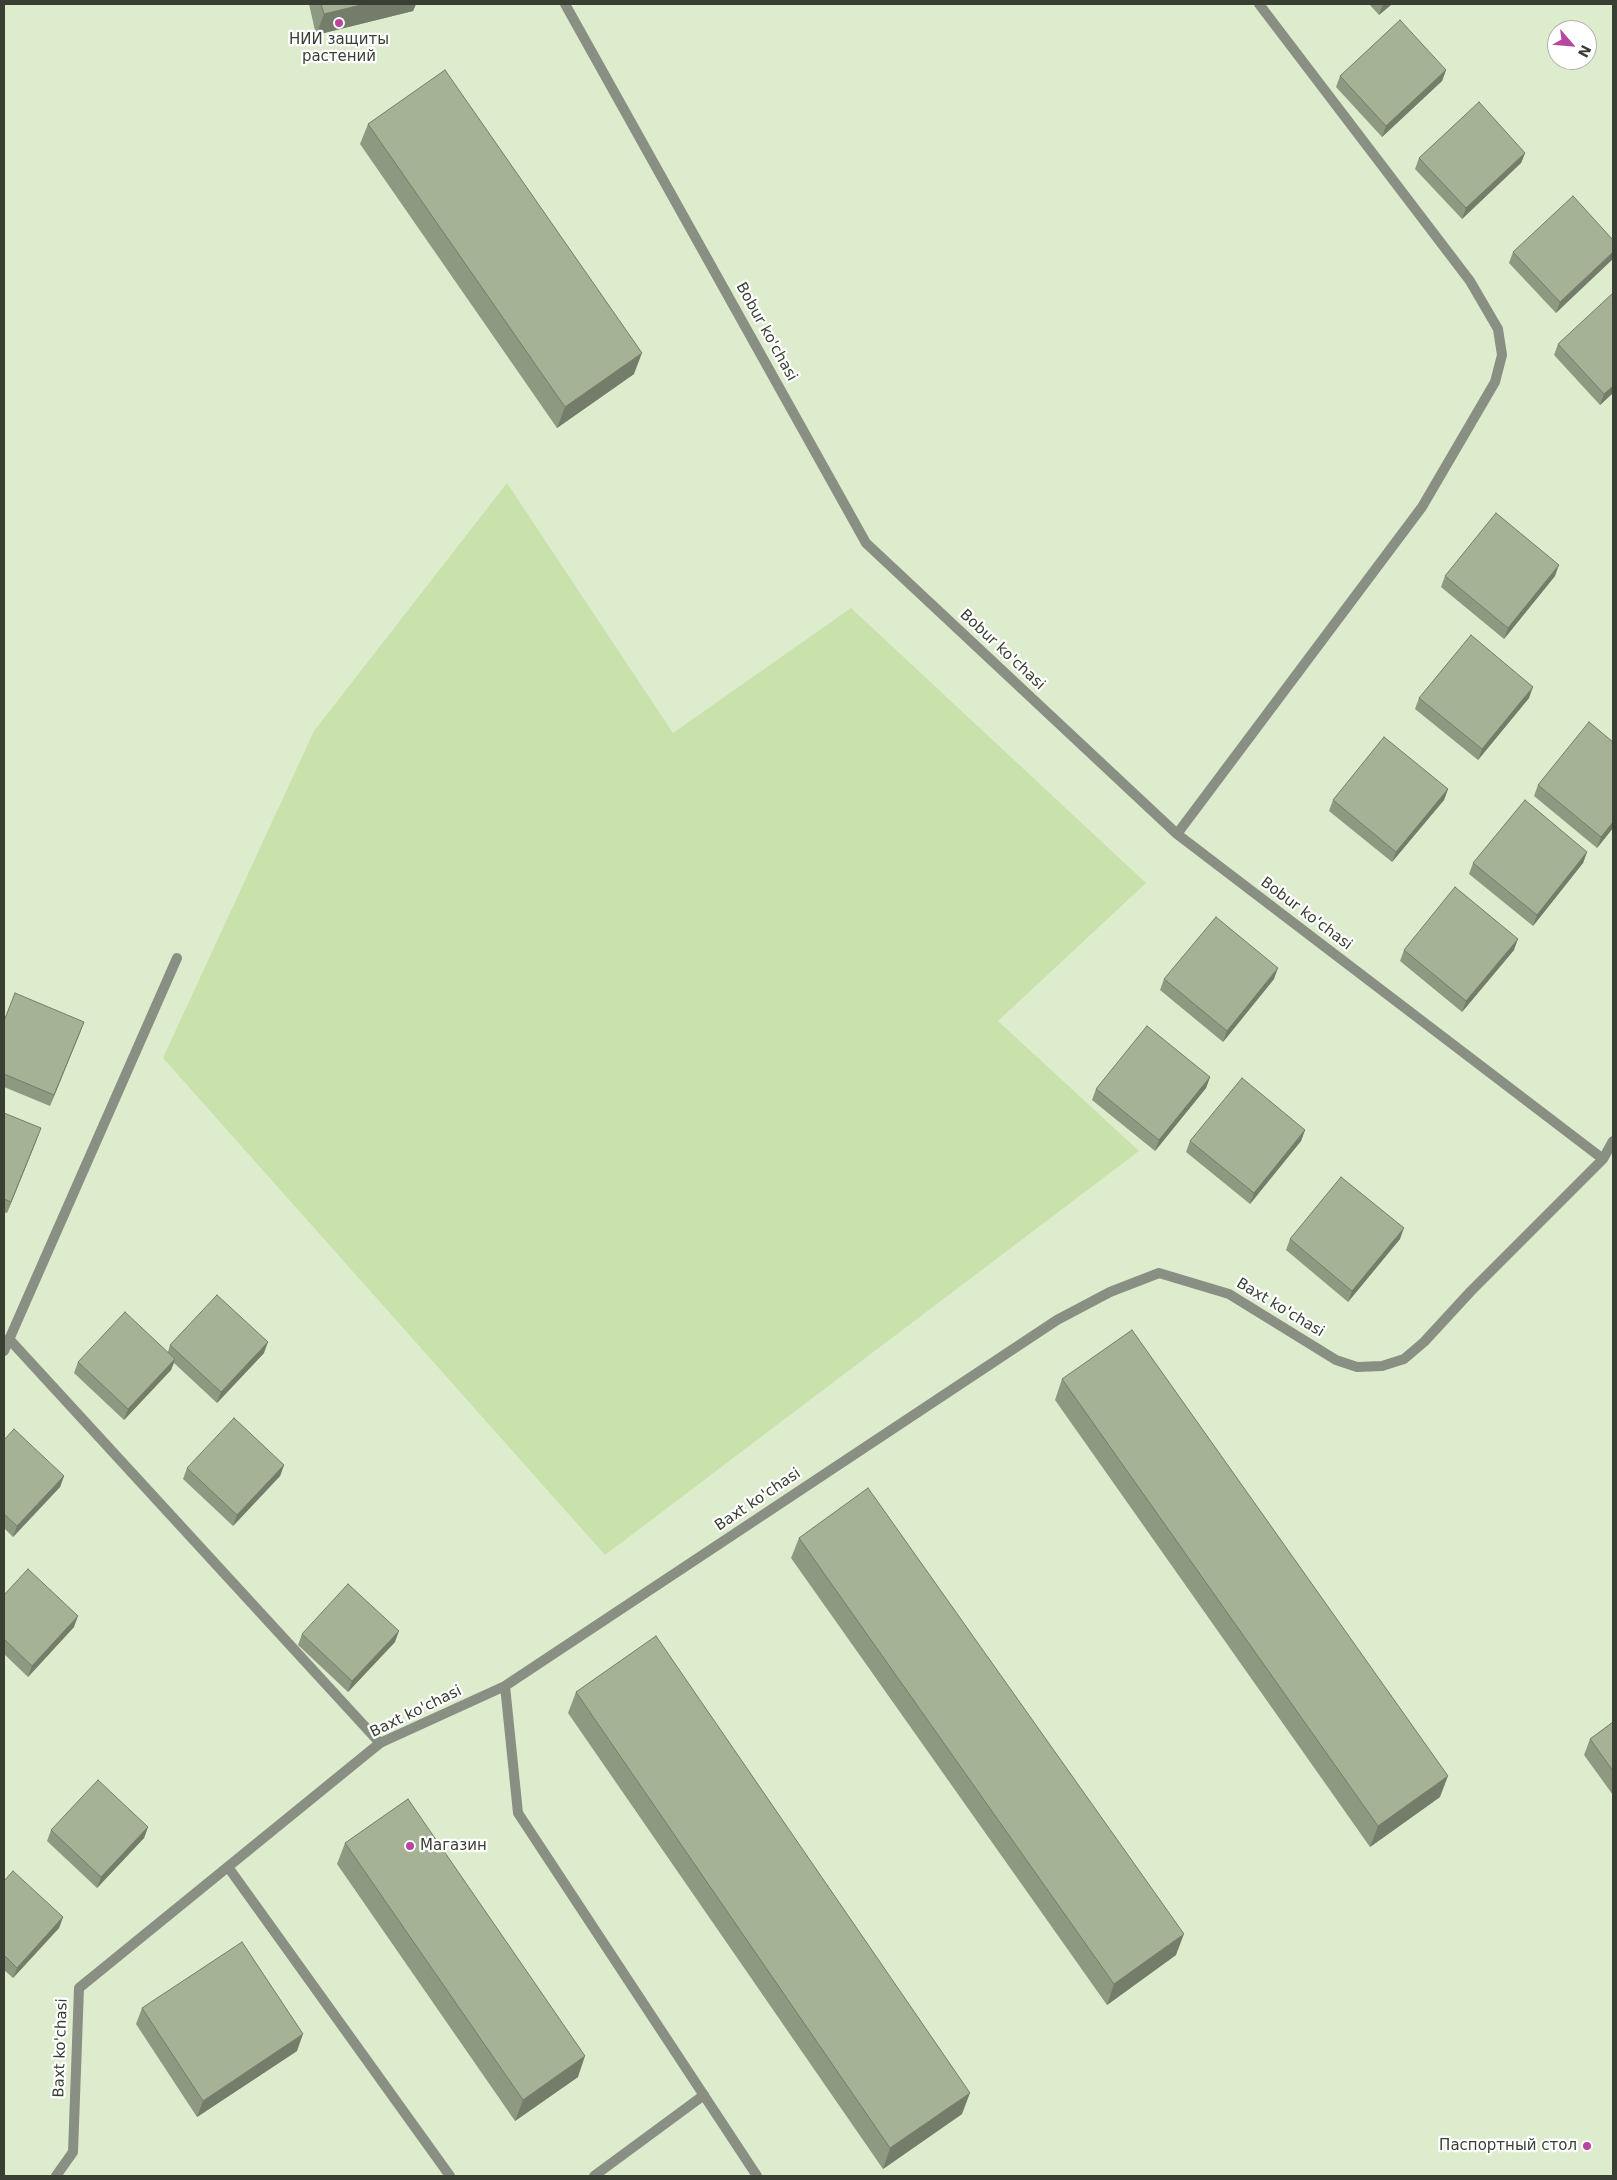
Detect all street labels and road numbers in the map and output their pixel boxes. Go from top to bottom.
street label: Bobur ko'chasi [732,280,800,384]
street label: Bobur ko'chasi [956,606,1048,694]
street label: Bobur ko'chasi [1257,874,1355,954]
street label: Baxt ko'chasi [1233,1275,1327,1341]
street label: Baxt ko'chasi [712,1465,804,1535]
street label: Baxt ko'chasi [367,1682,465,1742]
street label: Baxt ko'chasi [50,1998,72,2098]

